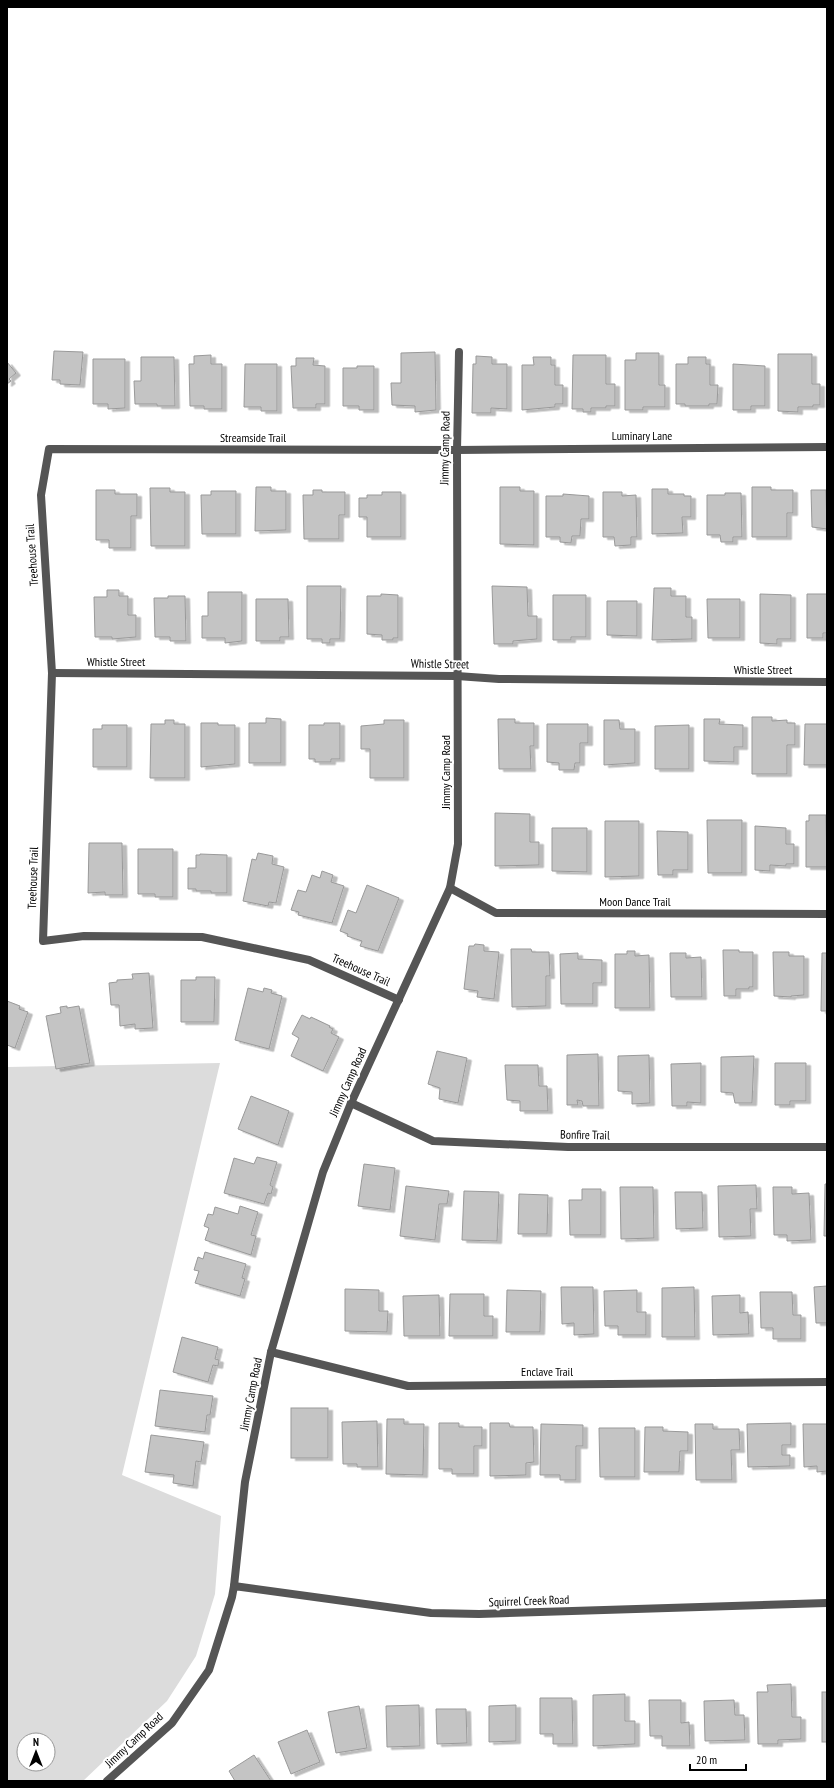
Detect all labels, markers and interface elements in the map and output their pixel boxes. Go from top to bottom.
street label: Jimmy Camp Road [436,411,453,486]
street label: Luminary Lane [612,428,672,443]
street label: Streamside Trail [220,430,286,445]
street label: Treehouse Trail [22,523,41,587]
street label: Whistle Street [87,654,146,669]
street label: Whistle Street [411,655,470,672]
street label: Whistle Street [734,662,793,677]
street label: Jimmy Camp Road [438,735,453,810]
street label: Treehouse Trail [24,846,41,909]
street label: Moon Dance Trail [599,894,671,909]
street label: Treehouse Trail [330,950,393,989]
street label: Jimmy Camp Road [325,1045,369,1120]
street label: Bonfire Trail [560,1127,610,1142]
street label: Jimmy Camp Road [236,1356,265,1433]
street label: Enclave Trail [521,1364,573,1379]
street label: Squirrel Creek Road [488,1592,570,1609]
street label: Jimmy Camp Road [101,1709,166,1771]
north arrow [16,1732,56,1772]
text: N [33,1735,39,1749]
scale bar [690,1746,746,1772]
text: 20 m [696,1752,717,1767]

